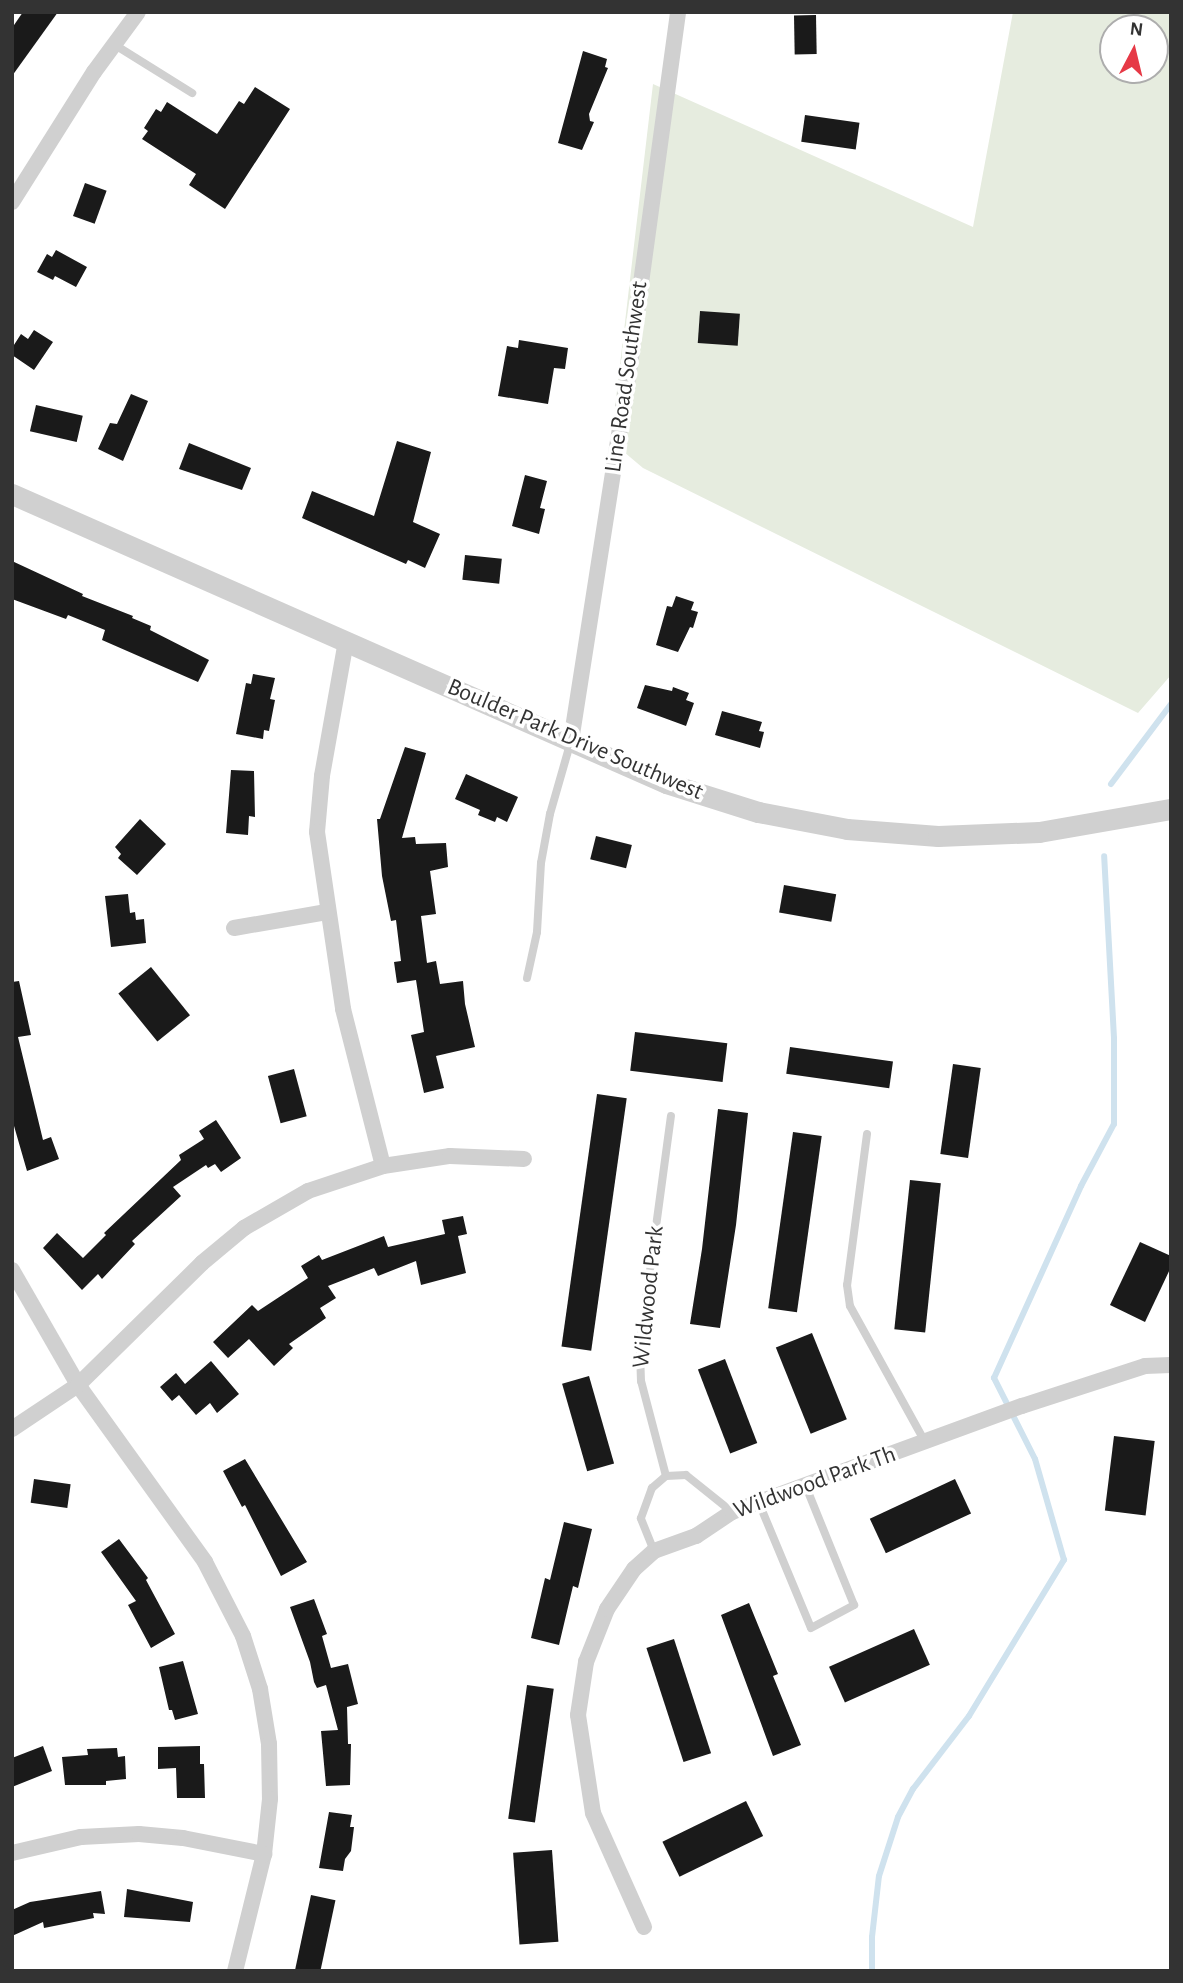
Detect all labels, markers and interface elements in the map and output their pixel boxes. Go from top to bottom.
north arrow [1099,14,1169,84]
text: N [1129,19,1144,40]
street label: Line Road Southwest [599,279,655,475]
street label: Boulder Park Drive Southwest [443,673,707,807]
street label: Wildwood Park [627,1224,671,1370]
street label: Wildwood Park Th [730,1440,900,1526]

